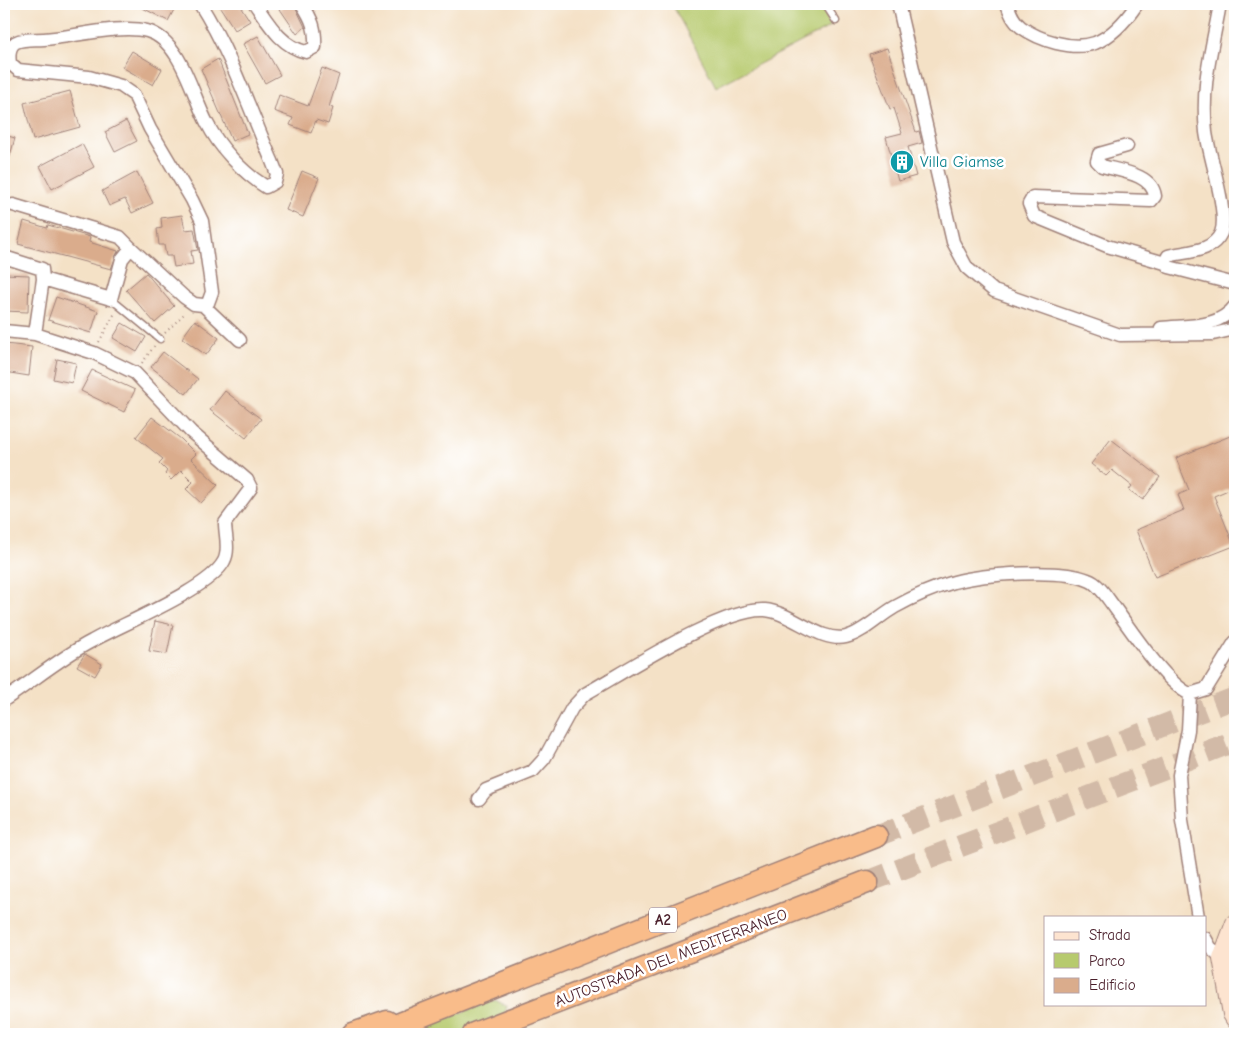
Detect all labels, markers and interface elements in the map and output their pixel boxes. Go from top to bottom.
building icon: Villa Giamse [889,149,915,175]
place label: Villa Giamse [920,153,1004,171]
street label: AUTOSTRADA DEL MEDITERRANEO [552,905,790,1011]
road number: A2 [649,908,677,932]
legend [1044,916,1206,1006]
text: Strada [1089,926,1131,944]
text: Parco [1089,952,1125,970]
text: Edificio [1089,976,1136,994]

